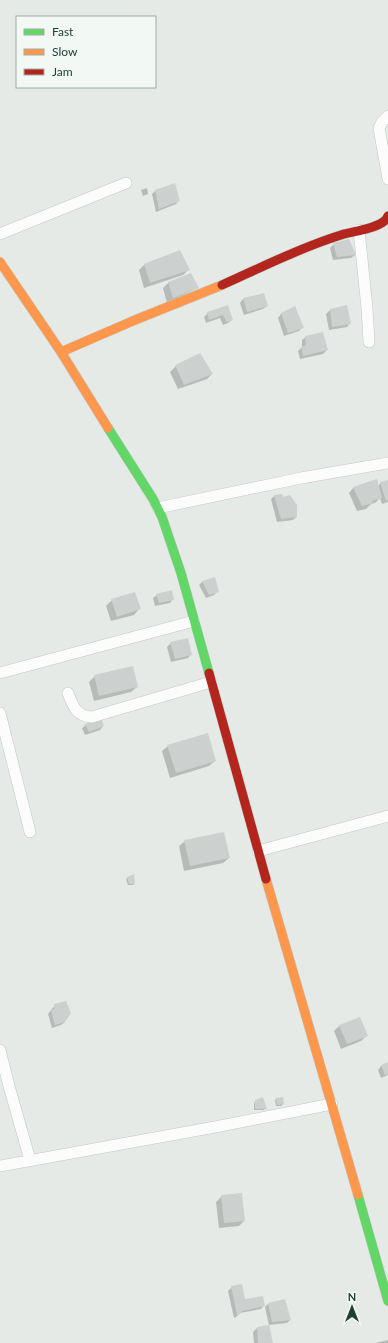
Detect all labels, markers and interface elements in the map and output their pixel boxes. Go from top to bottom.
legend [16,16,156,88]
text: Fast [52,24,74,39]
text: Slow [52,44,78,59]
text: Jam [52,64,73,79]
north arrow [332,1287,372,1327]
text: N [348,1290,356,1303]

